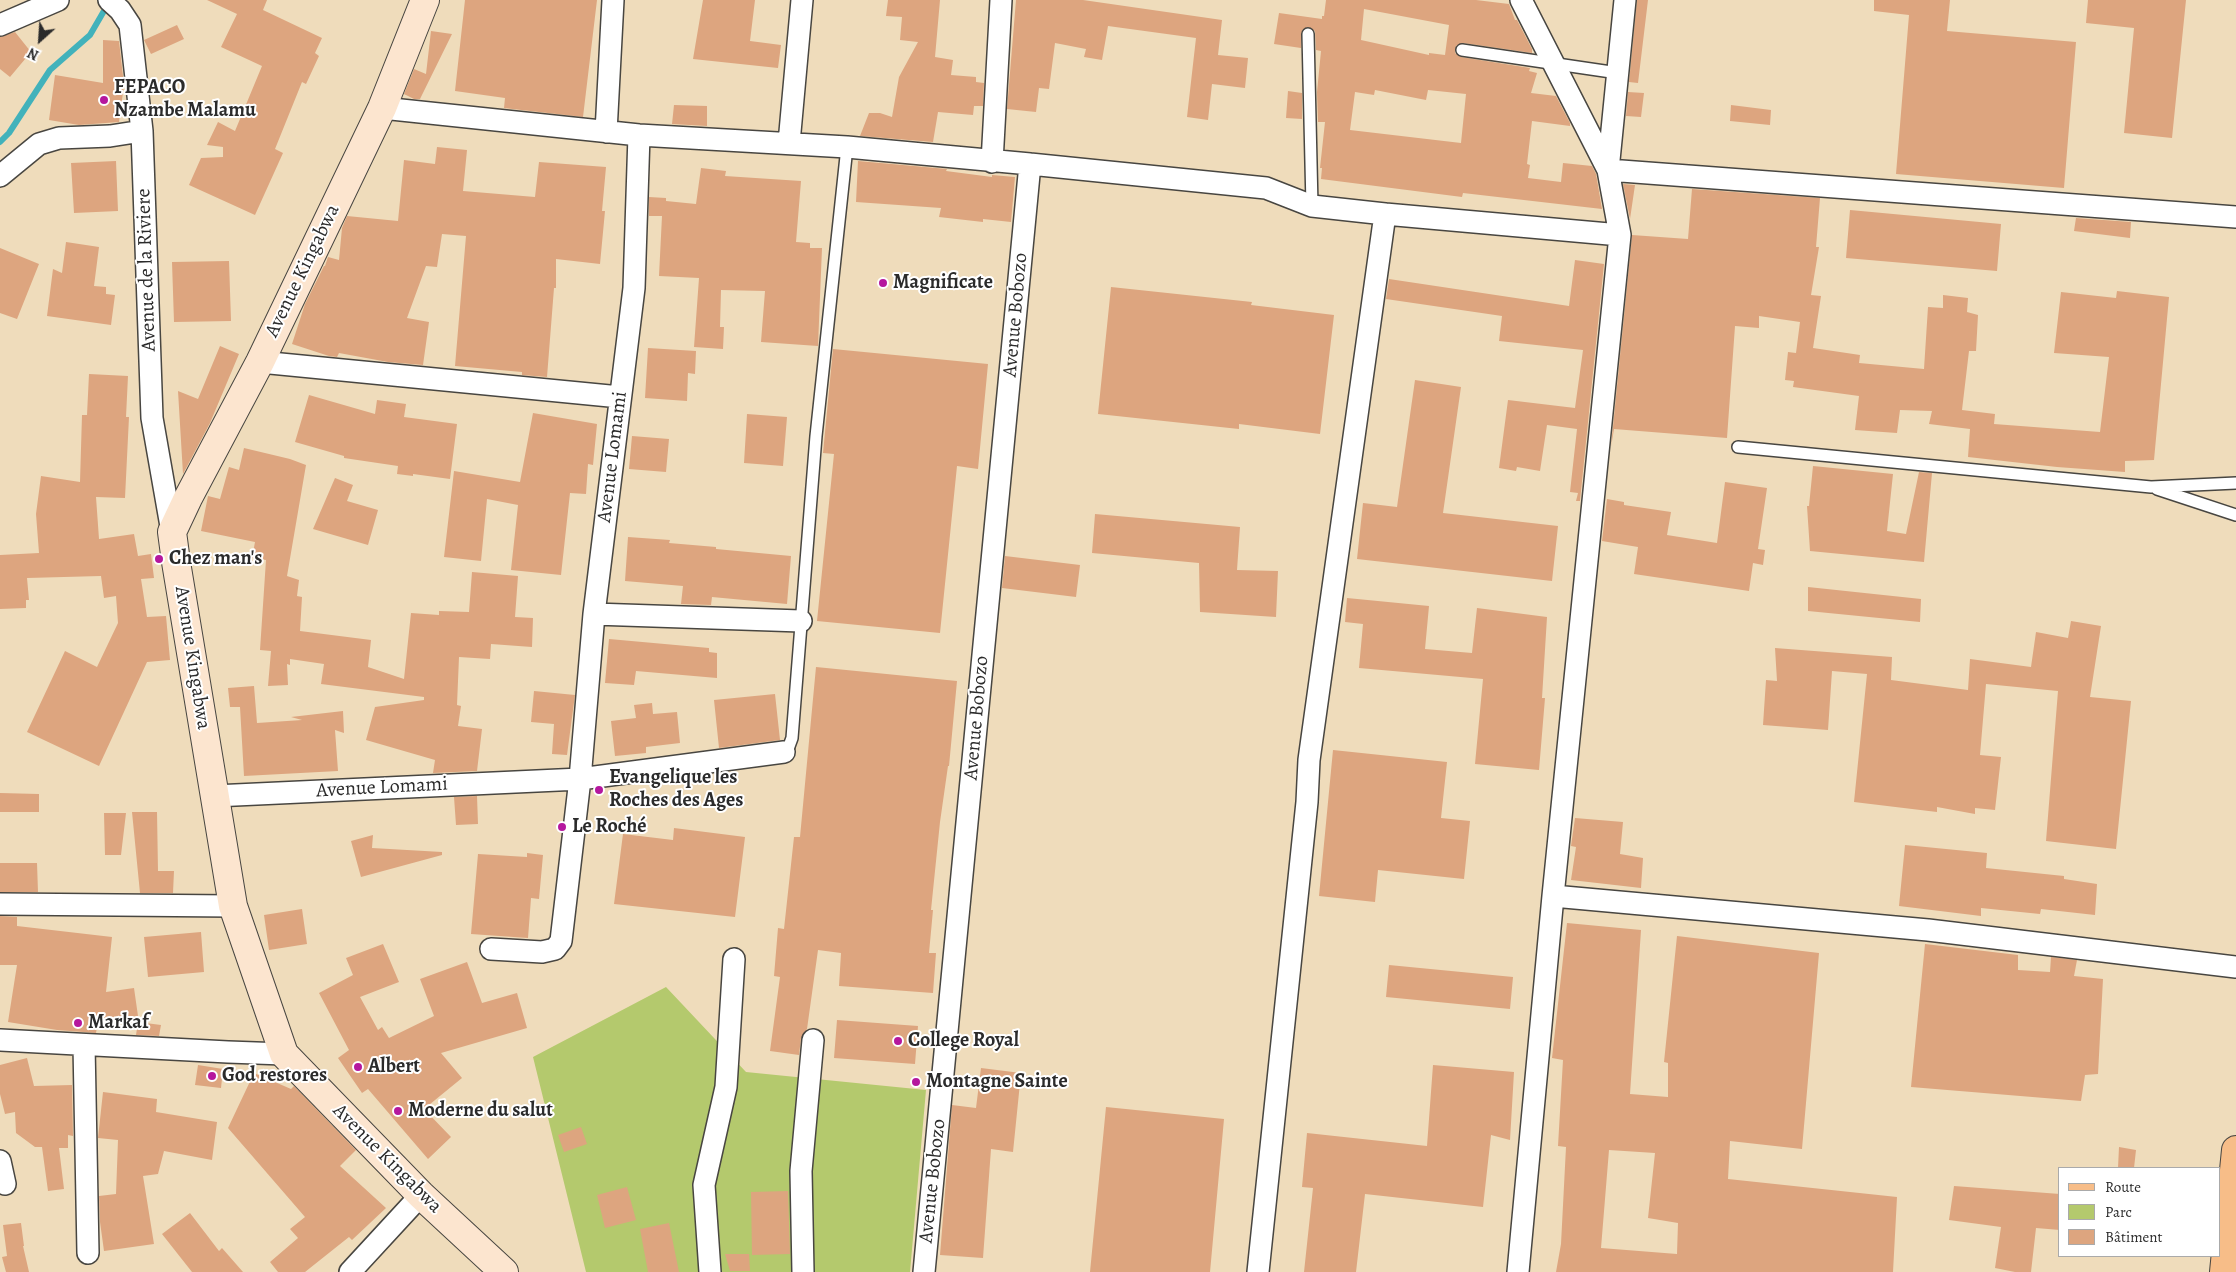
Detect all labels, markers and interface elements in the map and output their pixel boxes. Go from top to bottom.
north arrow [15,15,65,65]
text: N [24,43,42,65]
place label: FEPACO Nzambe Malamu [114,76,256,123]
marker: FEPACO Nzambe Malamu [98,94,110,106]
street label: Avenue de la Riviere [132,188,162,352]
street label: Avenue Kingabwa [260,201,346,341]
street label: Avenue Bobozo [999,252,1033,378]
place label: Magnificate [893,271,993,295]
marker: Magnificate [877,277,889,289]
street label: Avenue Lomami [593,390,633,524]
place label: Chez man's [169,547,262,571]
marker: Chez man's [153,553,165,565]
street label: Avenue Kingabwa [169,585,215,731]
street label: Avenue Bobozo [960,655,994,781]
place label: Evangelique les Roches des Ages [609,766,743,813]
street label: Avenue Lomami [316,773,448,803]
marker: Evangelique les Roches des Ages [593,784,605,796]
place label: Le Roché [572,815,646,839]
marker: Le Roché [556,821,568,833]
place label: Markaf [88,1011,149,1035]
marker: Markaf [72,1017,84,1029]
place label: College Royal [908,1029,1019,1053]
marker: College Royal [892,1035,904,1047]
place label: Albert [368,1055,420,1079]
marker: Albert [352,1061,364,1073]
place label: God restores [222,1064,327,1088]
marker: God restores [206,1070,218,1082]
place label: Montagne Sainte [926,1070,1068,1094]
marker: Montagne Sainte [910,1076,922,1088]
street label: Avenue Kingabwa [327,1099,447,1219]
place label: Moderne du salut [408,1099,553,1123]
marker: Moderne du salut [392,1105,404,1117]
street label: Avenue Bobozo [915,1118,951,1244]
legend [2058,1167,2221,1257]
text: Route [2105,1177,2141,1197]
text: Parc [2105,1202,2132,1222]
text: Bâtiment [2105,1227,2163,1247]

